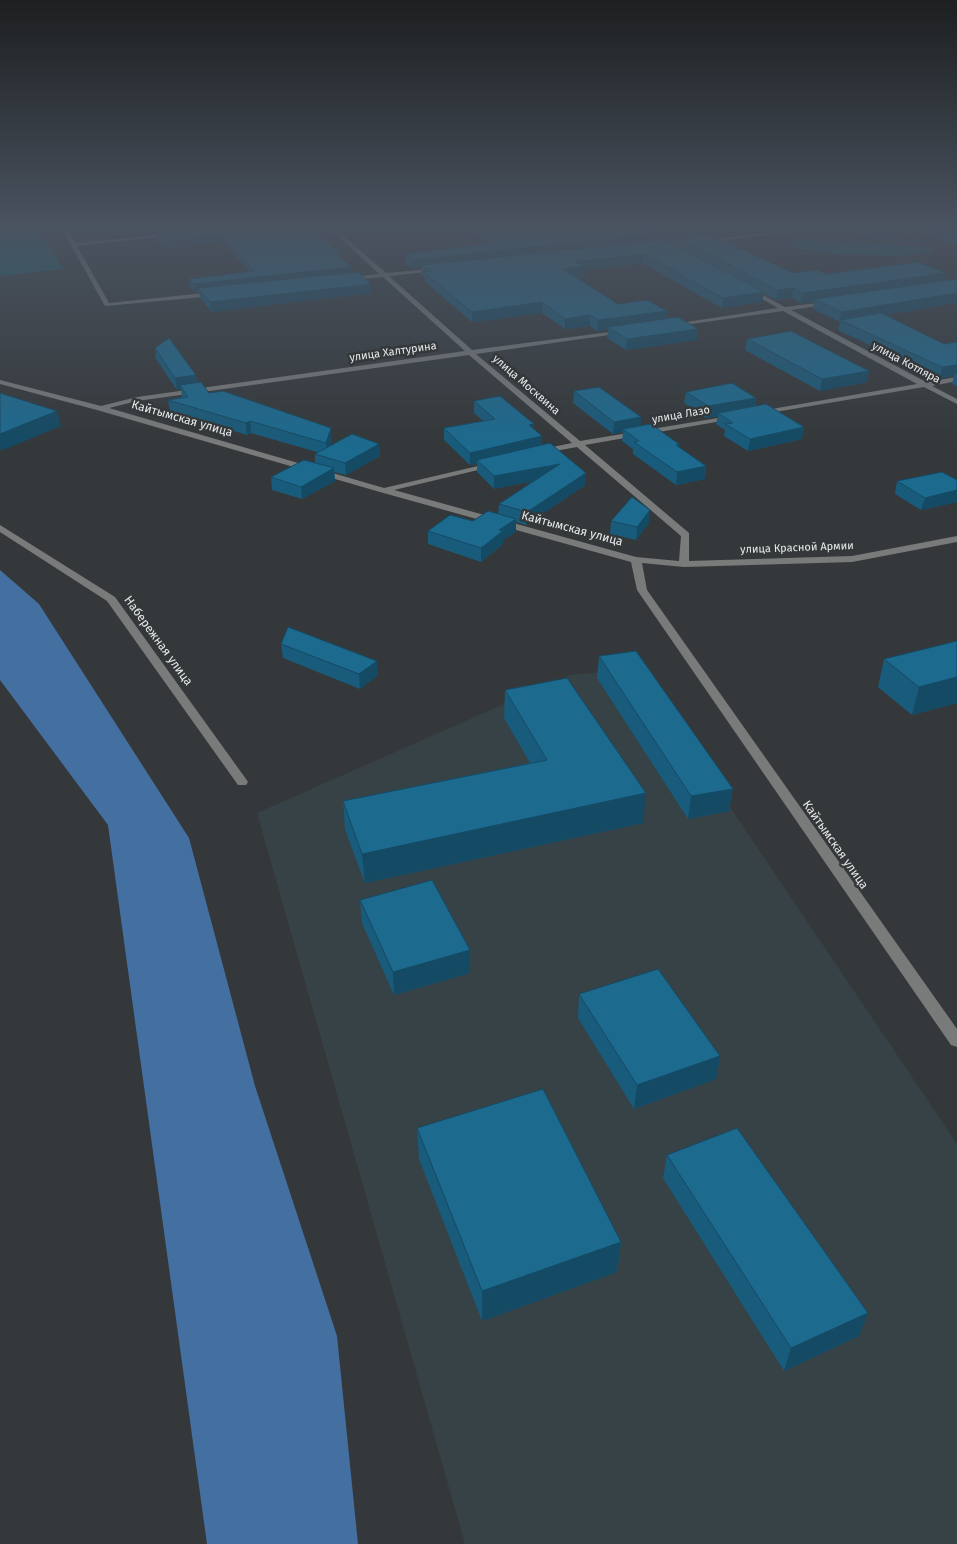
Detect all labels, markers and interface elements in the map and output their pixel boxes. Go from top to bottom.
street label: улица Халтурина [349,339,437,365]
street label: улица Котляра [870,340,942,386]
street label: улица Москвина [490,352,562,418]
street label: Кайтымская улица [130,398,234,440]
street label: улица Лазо [651,403,711,427]
street label: Кайтымская улица [520,509,624,549]
street label: улица Красной Армии [740,539,854,557]
street label: Набережная улица [121,593,195,689]
street label: Кайтымская улица [799,798,871,892]

